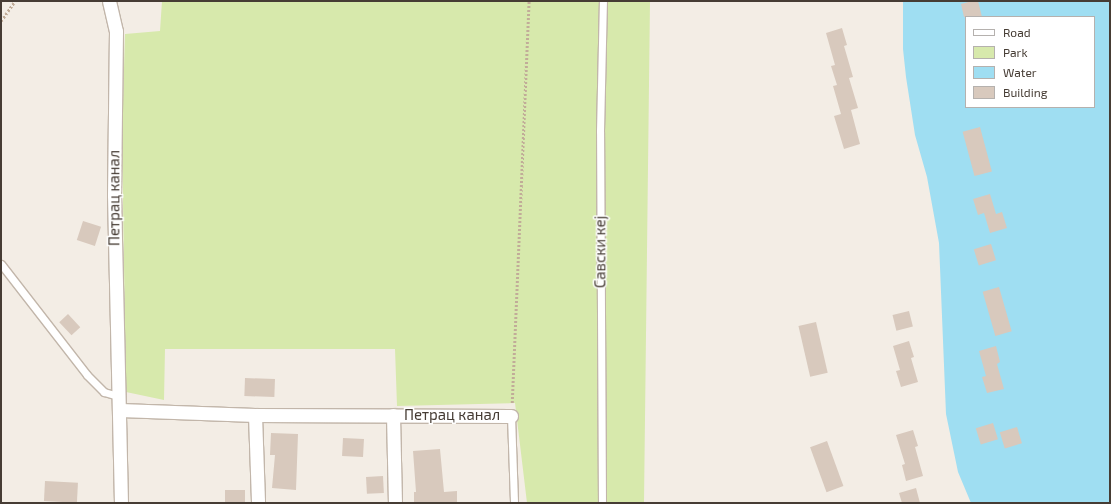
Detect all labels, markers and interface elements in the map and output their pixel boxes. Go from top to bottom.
legend [965,16,1095,108]
text: Road [1003,25,1031,39]
text: Park [1003,45,1028,59]
text: Water [1003,65,1037,79]
text: Building [1003,85,1047,99]
street label: Петрац канал [105,150,123,246]
street label: Савски кеј [591,216,609,288]
street label: Петрац канал [404,406,500,424]

